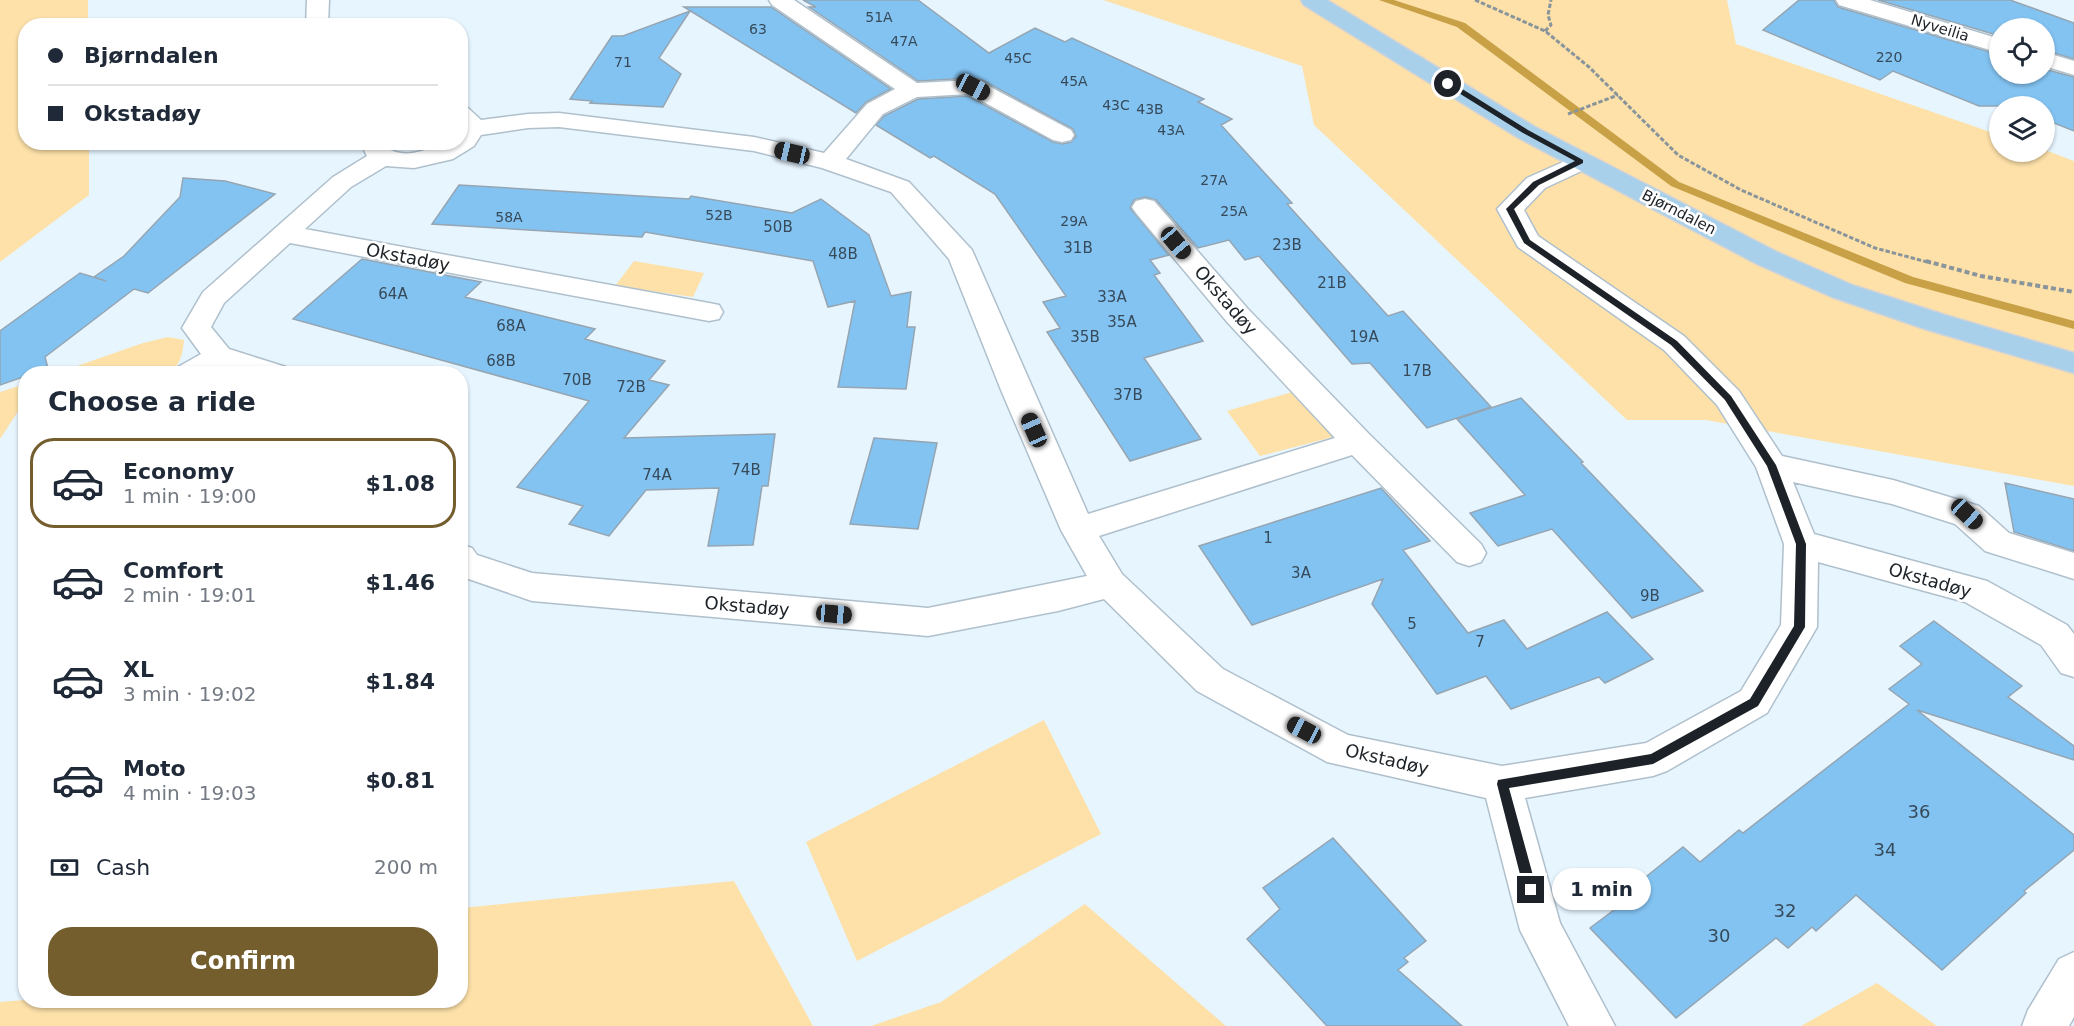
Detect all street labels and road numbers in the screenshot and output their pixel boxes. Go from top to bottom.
street label: Nyveilia [1909,11,1971,45]
street label: Bjørndalen [1639,186,1719,238]
street label: Okstadøy [364,239,452,275]
street label: Okstadøy [1190,261,1262,339]
street label: Okstadøy [1886,558,1974,602]
street label: Okstadøy [704,592,791,620]
street label: Okstadøy [1343,739,1431,779]

